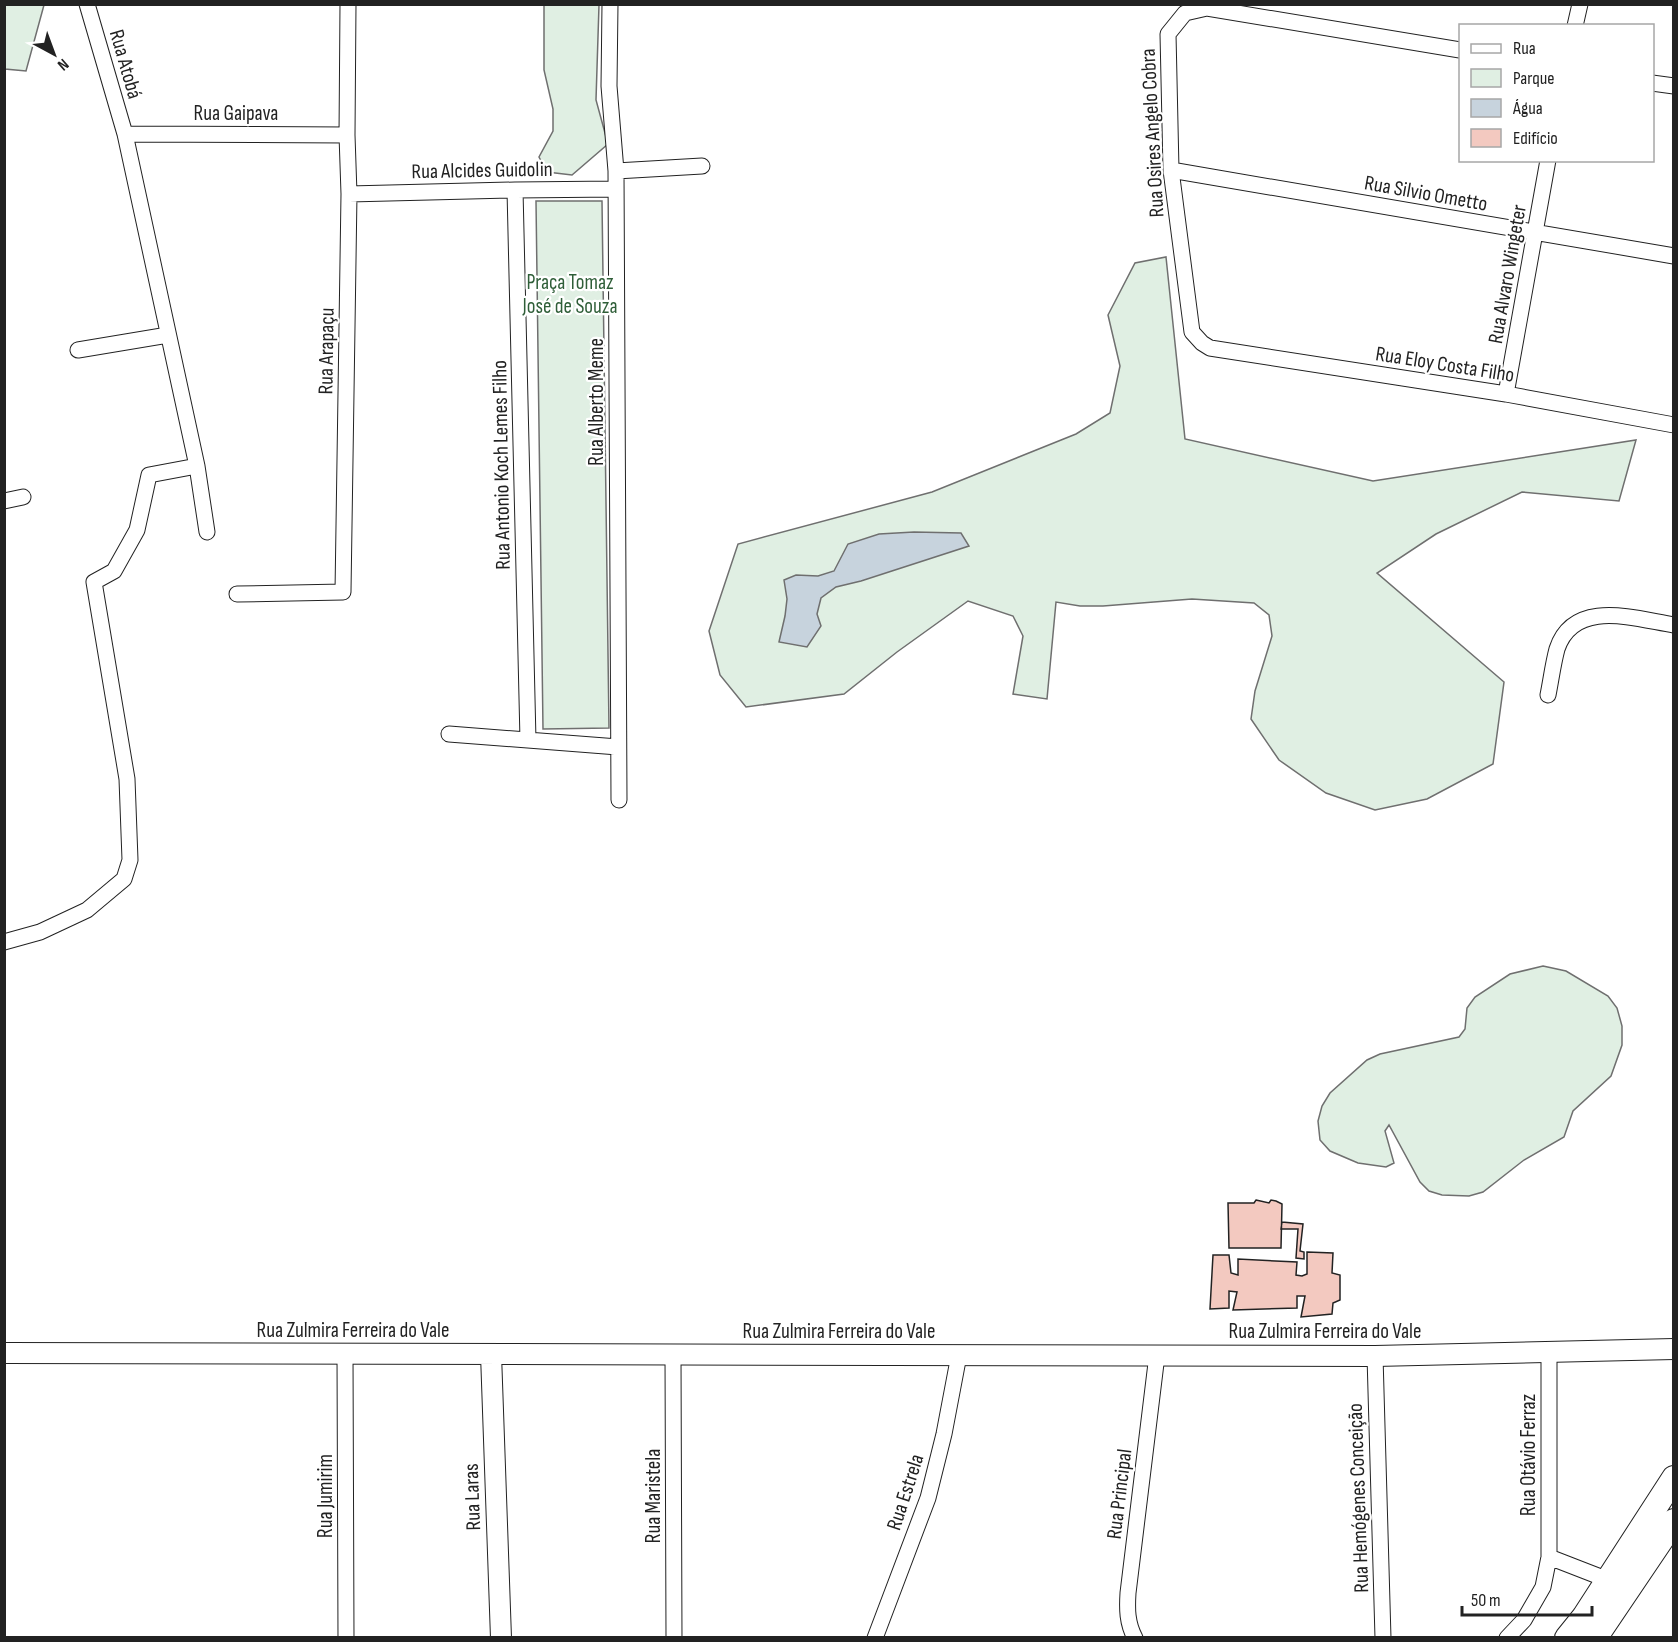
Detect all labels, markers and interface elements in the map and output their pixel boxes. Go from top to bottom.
north arrow [24,24,84,84]
legend [1459,24,1654,162]
street label: Rua Atobá [104,27,147,102]
text: Rua [1513,38,1536,59]
street label: Rua Osires Angelo Cobra [1136,48,1169,218]
text: N [53,54,72,74]
text: Parque [1513,68,1554,89]
text: Água [1512,98,1543,119]
street label: Rua Gaipava [194,101,278,126]
text: Edifício [1513,128,1558,149]
street label: Rua Alcides Guidolin [411,157,553,184]
street label: Rua Silvio Ometto [1363,170,1489,217]
street label: Rua Alvaro Wingeter [1483,203,1532,346]
park label: Praça Tomaz José de Souza [522,270,617,319]
street label: Rua Arapaçu [313,307,340,395]
street label: Rua Alberto Meme [584,338,609,466]
street label: Rua Eloy Costa Filho [1374,341,1516,388]
street label: Rua Antonio Koch Lemes Filho [487,360,516,570]
street label: Rua Zulmira Ferreira do Vale [257,1318,449,1343]
street label: Rua Zulmira Ferreira do Vale [743,1319,935,1344]
street label: Rua Zulmira Ferreira do Vale [1229,1319,1421,1344]
street label: Rua Otávio Ferraz [1516,1394,1541,1516]
street label: Rua Hemógenes Conceição [1343,1403,1374,1593]
street label: Rua Principal [1102,1448,1137,1541]
street label: Rua Maristela [641,1449,666,1543]
street label: Rua Estrela [881,1451,930,1533]
street label: Rua Jumirim [313,1454,338,1538]
street label: Rua Laras [459,1463,486,1531]
scale bar [1462,1579,1592,1617]
text: 50 m [1471,1590,1501,1611]

